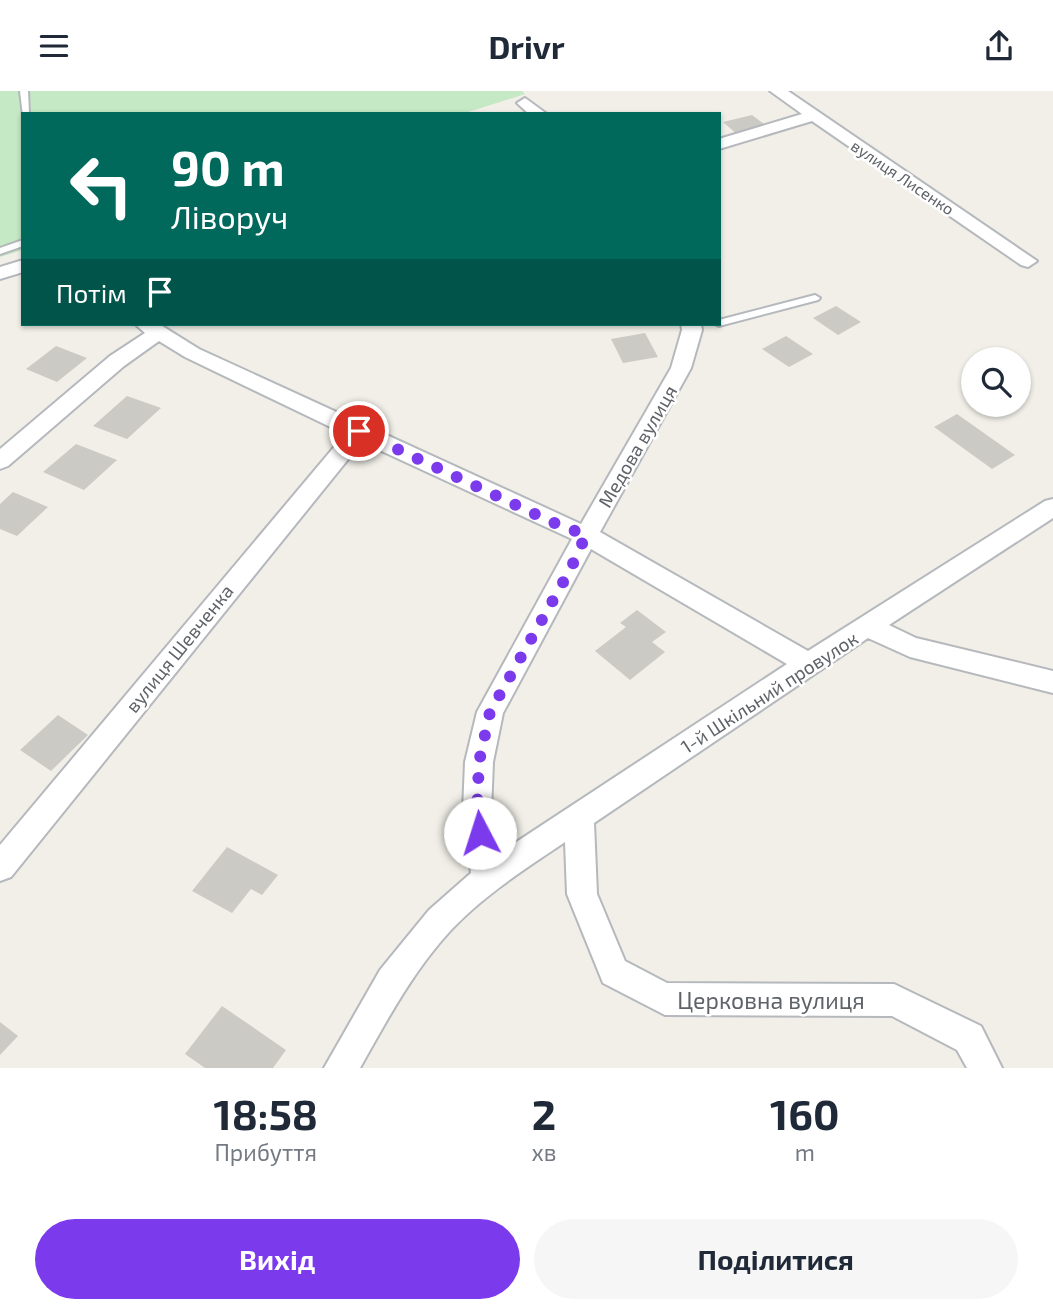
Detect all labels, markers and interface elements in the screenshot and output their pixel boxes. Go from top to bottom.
icon: menu [35,27,73,65]
text: Drivr [488,27,565,65]
icon: share [980,27,1018,65]
street label: вулиця Лисенко [847,136,958,219]
text: 90 m [171,137,285,196]
icon: left [56,140,147,231]
text: Ліворуч [171,197,288,235]
icon: arrive [141,273,179,311]
text: Потім [56,277,127,308]
map controls [961,347,1031,417]
button: search [961,347,1031,417]
street label: Медова вулиця [593,381,682,512]
pin [329,401,389,461]
icon: arrive [340,412,378,450]
street label: вулиця Шевченка [120,579,238,717]
street label: 1-й Шкільний провулок [676,626,862,759]
position arrow [443,796,517,870]
street label: Церковна вулиця [677,986,865,1015]
text: 18:58 [214,1088,318,1138]
text: 2 [532,1088,556,1138]
text: 160 [770,1088,839,1138]
text: Прибуття [214,1138,317,1166]
text: хв [532,1138,557,1166]
text: m [795,1138,815,1166]
button: Вихід [35,1219,520,1299]
button: Поділитися [534,1219,1018,1299]

